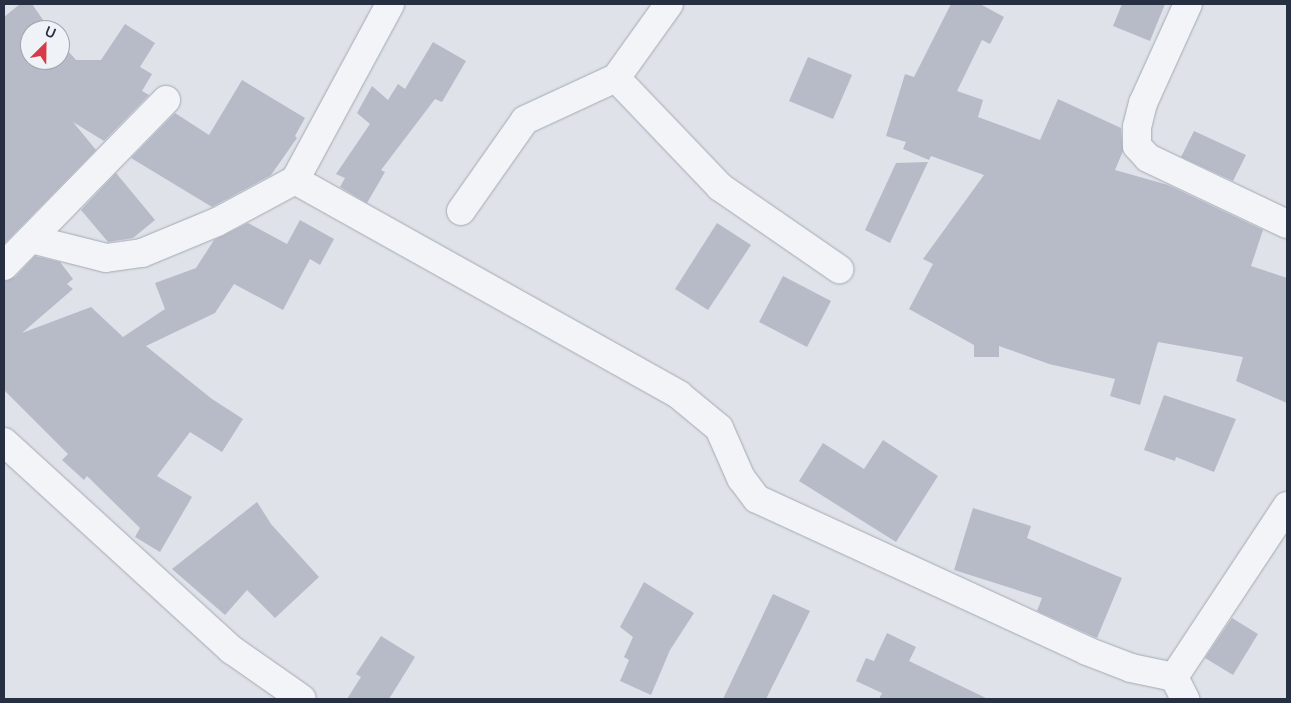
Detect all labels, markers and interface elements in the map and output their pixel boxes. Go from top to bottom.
north arrow [20,20,70,70]
text: U [42,22,59,42]

